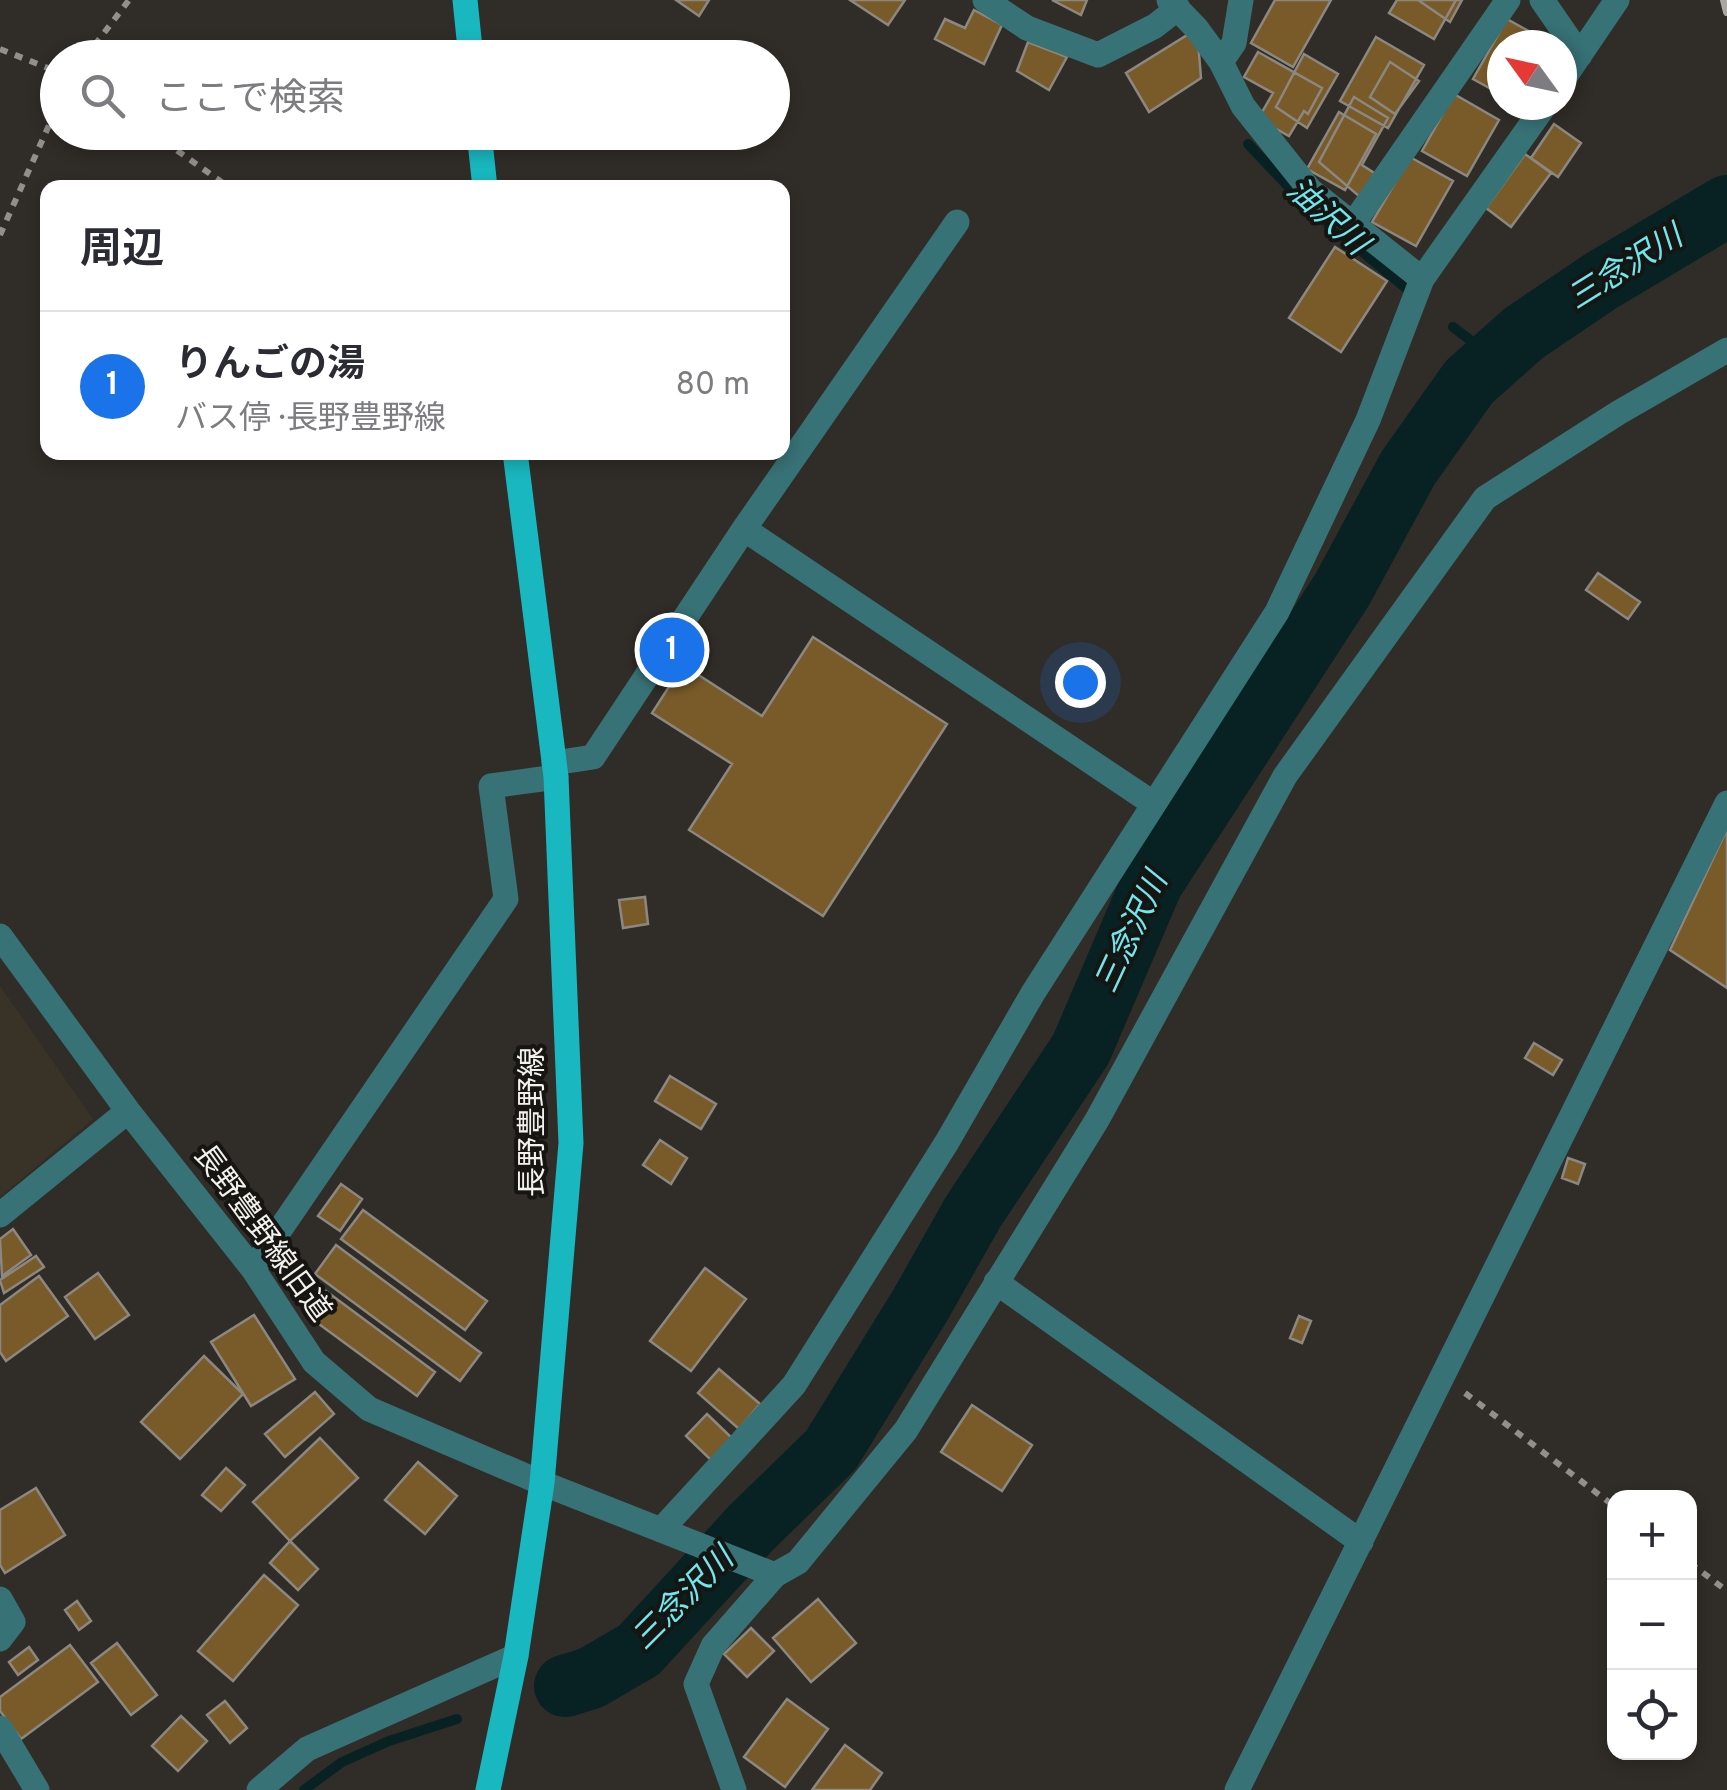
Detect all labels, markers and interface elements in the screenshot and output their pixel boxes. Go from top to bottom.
north arrow [1487,30,1577,120]
search box [40,40,790,150]
icon: search [75,68,130,123]
text: ここで検索 [155,76,345,125]
water label: 油沢川 [1277,171,1377,267]
water label: 三念沢川 [1561,217,1693,320]
text: 周辺 [80,225,164,278]
text: りんごの湯 [175,342,365,391]
text: 1 [106,366,119,406]
text: 80 m [676,366,750,406]
text: バス停 · 長野豊野線 [175,400,446,440]
pin: 1 [640,612,704,688]
your location [1055,657,1106,708]
water label: 三念沢川 [1088,864,1179,999]
street label: 長野豊野線 [516,1047,553,1197]
street label: 長野豊野線旧道 [184,1138,338,1330]
map controls [1607,1490,1697,1760]
button: + [1607,1490,1697,1580]
water label: 三念沢川 [625,1538,746,1659]
button: − [1607,1580,1697,1670]
button: locate [1607,1670,1697,1760]

